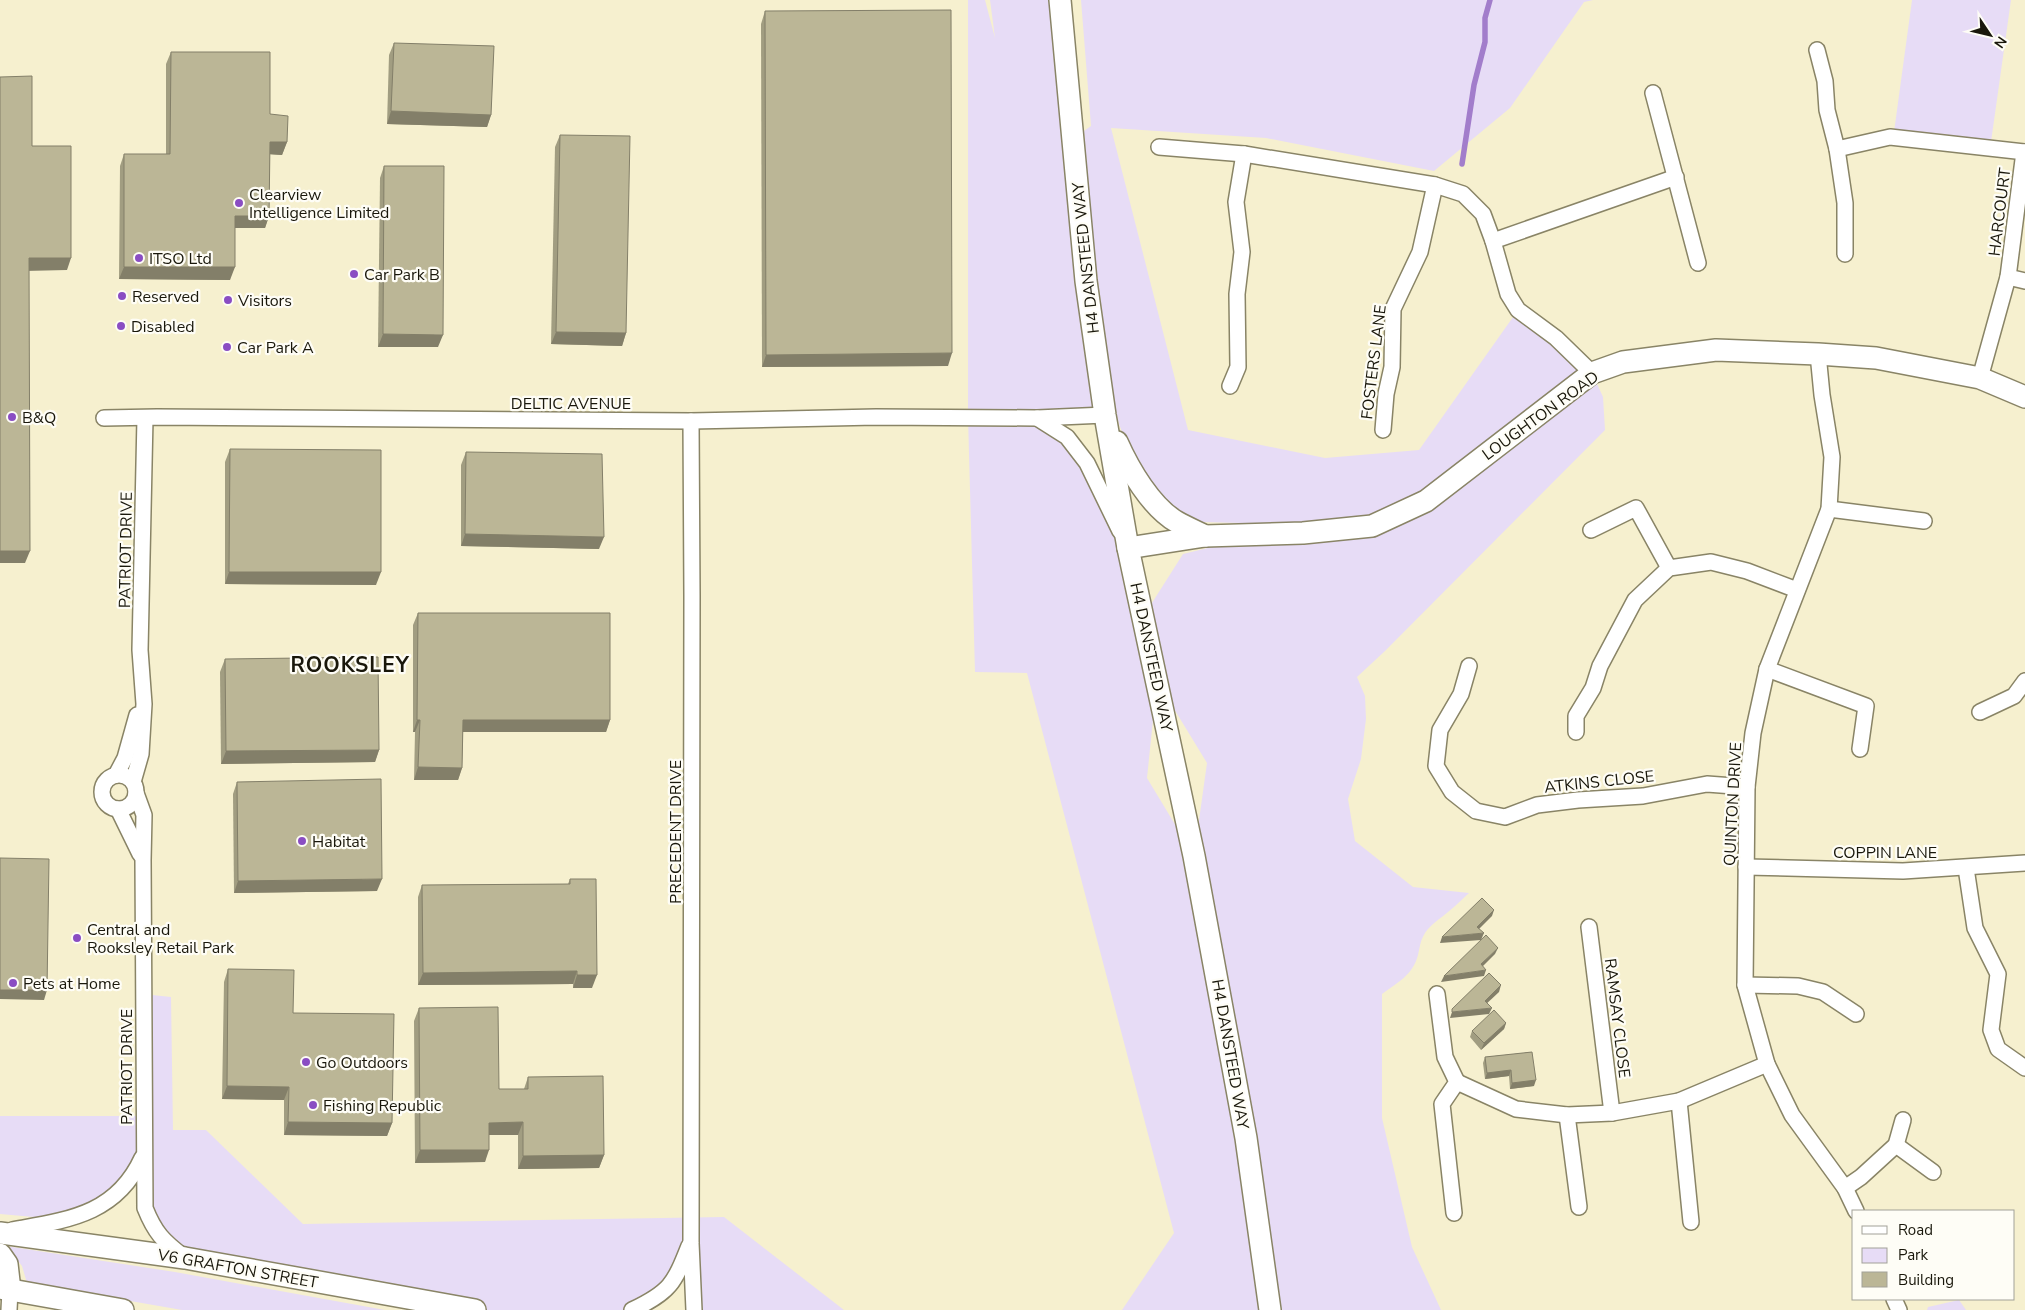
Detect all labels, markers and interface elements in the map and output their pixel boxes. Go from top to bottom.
north arrow [1965,10,2015,60]
text: N [1989,32,2011,52]
street label: HARCOURT [1984,166,2016,258]
street label: H4 DANSTEED WAY [1067,181,1105,335]
place label: Clearview Intelligence Limited [249,184,389,224]
marker: Clearview Intelligence Limited [233,197,245,209]
place label: ITSO Ltd [149,248,212,270]
marker: ITSO Ltd [133,252,145,264]
place label: Car Park B [364,264,440,286]
marker: Car Park B [348,268,360,280]
place label: Reserved [132,286,199,308]
marker: Reserved [116,290,128,302]
place label: Visitors [237,290,292,312]
marker: Visitors [222,294,234,306]
street label: FOSTERS LANE [1356,304,1392,421]
place label: Disabled [131,316,195,338]
marker: Disabled [115,320,127,332]
place label: Car Park A [237,337,314,359]
marker: Car Park A [221,341,233,353]
street label: LOUGHTON ROAD [1478,366,1603,466]
street label: DELTIC AVENUE [511,393,631,415]
place label: B&Q [22,407,56,429]
marker: B&Q [6,411,18,423]
street label: PATRIOT DRIVE [114,492,138,608]
street label: H4 DANSTEED WAY [1124,581,1178,734]
district label: ROOKSLEY [290,651,410,679]
street label: QUINTON DRIVE [1719,742,1747,867]
street label: PRECEDENT DRIVE [665,760,687,904]
street label: ATKINS CLOSE [1543,765,1655,799]
place label: Habitat [312,831,366,853]
marker: Habitat [296,835,308,847]
street label: COPPIN LANE [1833,842,1937,864]
place label: Central and Rooksley Retail Park [87,919,235,959]
marker: Central and Rooksley Retail Park [71,932,83,944]
street label: RAMSAY CLOSE [1599,957,1635,1079]
place label: Pets at Home [23,973,120,995]
marker: Pets at Home [7,977,19,989]
street label: H4 DANSTEED WAY [1206,977,1254,1131]
street label: PATRIOT DRIVE [116,1009,138,1125]
place label: Go Outdoors [316,1052,408,1074]
marker: Go Outdoors [300,1056,312,1068]
place label: Fishing Republic [323,1095,442,1117]
marker: Fishing Republic [307,1099,319,1111]
legend [1852,1210,2015,1300]
text: Road [1898,1220,1933,1240]
street label: V6 GRAFTON STREET [155,1244,320,1294]
text: Park [1898,1245,1928,1265]
text: Building [1898,1270,1954,1290]

